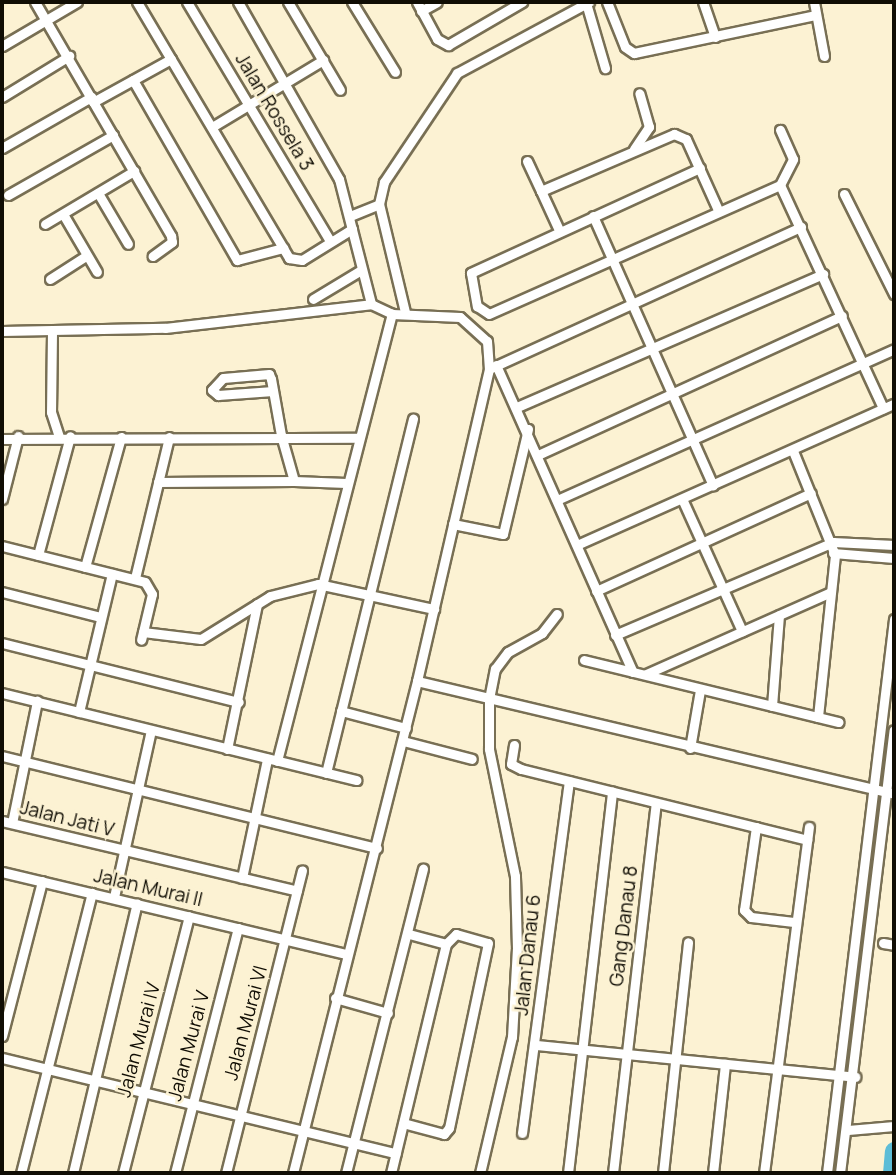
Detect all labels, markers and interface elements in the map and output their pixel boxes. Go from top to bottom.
street label: Jalan Rossela 3 [230,49,318,175]
street label: Jalan Jati V [18,796,116,842]
street label: Jalan Murai II [91,864,205,912]
street label: Gang Danau 8 [605,864,643,988]
street label: Jalan Danau 6 [510,893,546,1017]
street label: Jalan Murai VI [220,963,272,1083]
street label: Jalan Murai IV [113,980,165,1100]
street label: Jalan Murai V [163,988,215,1104]

